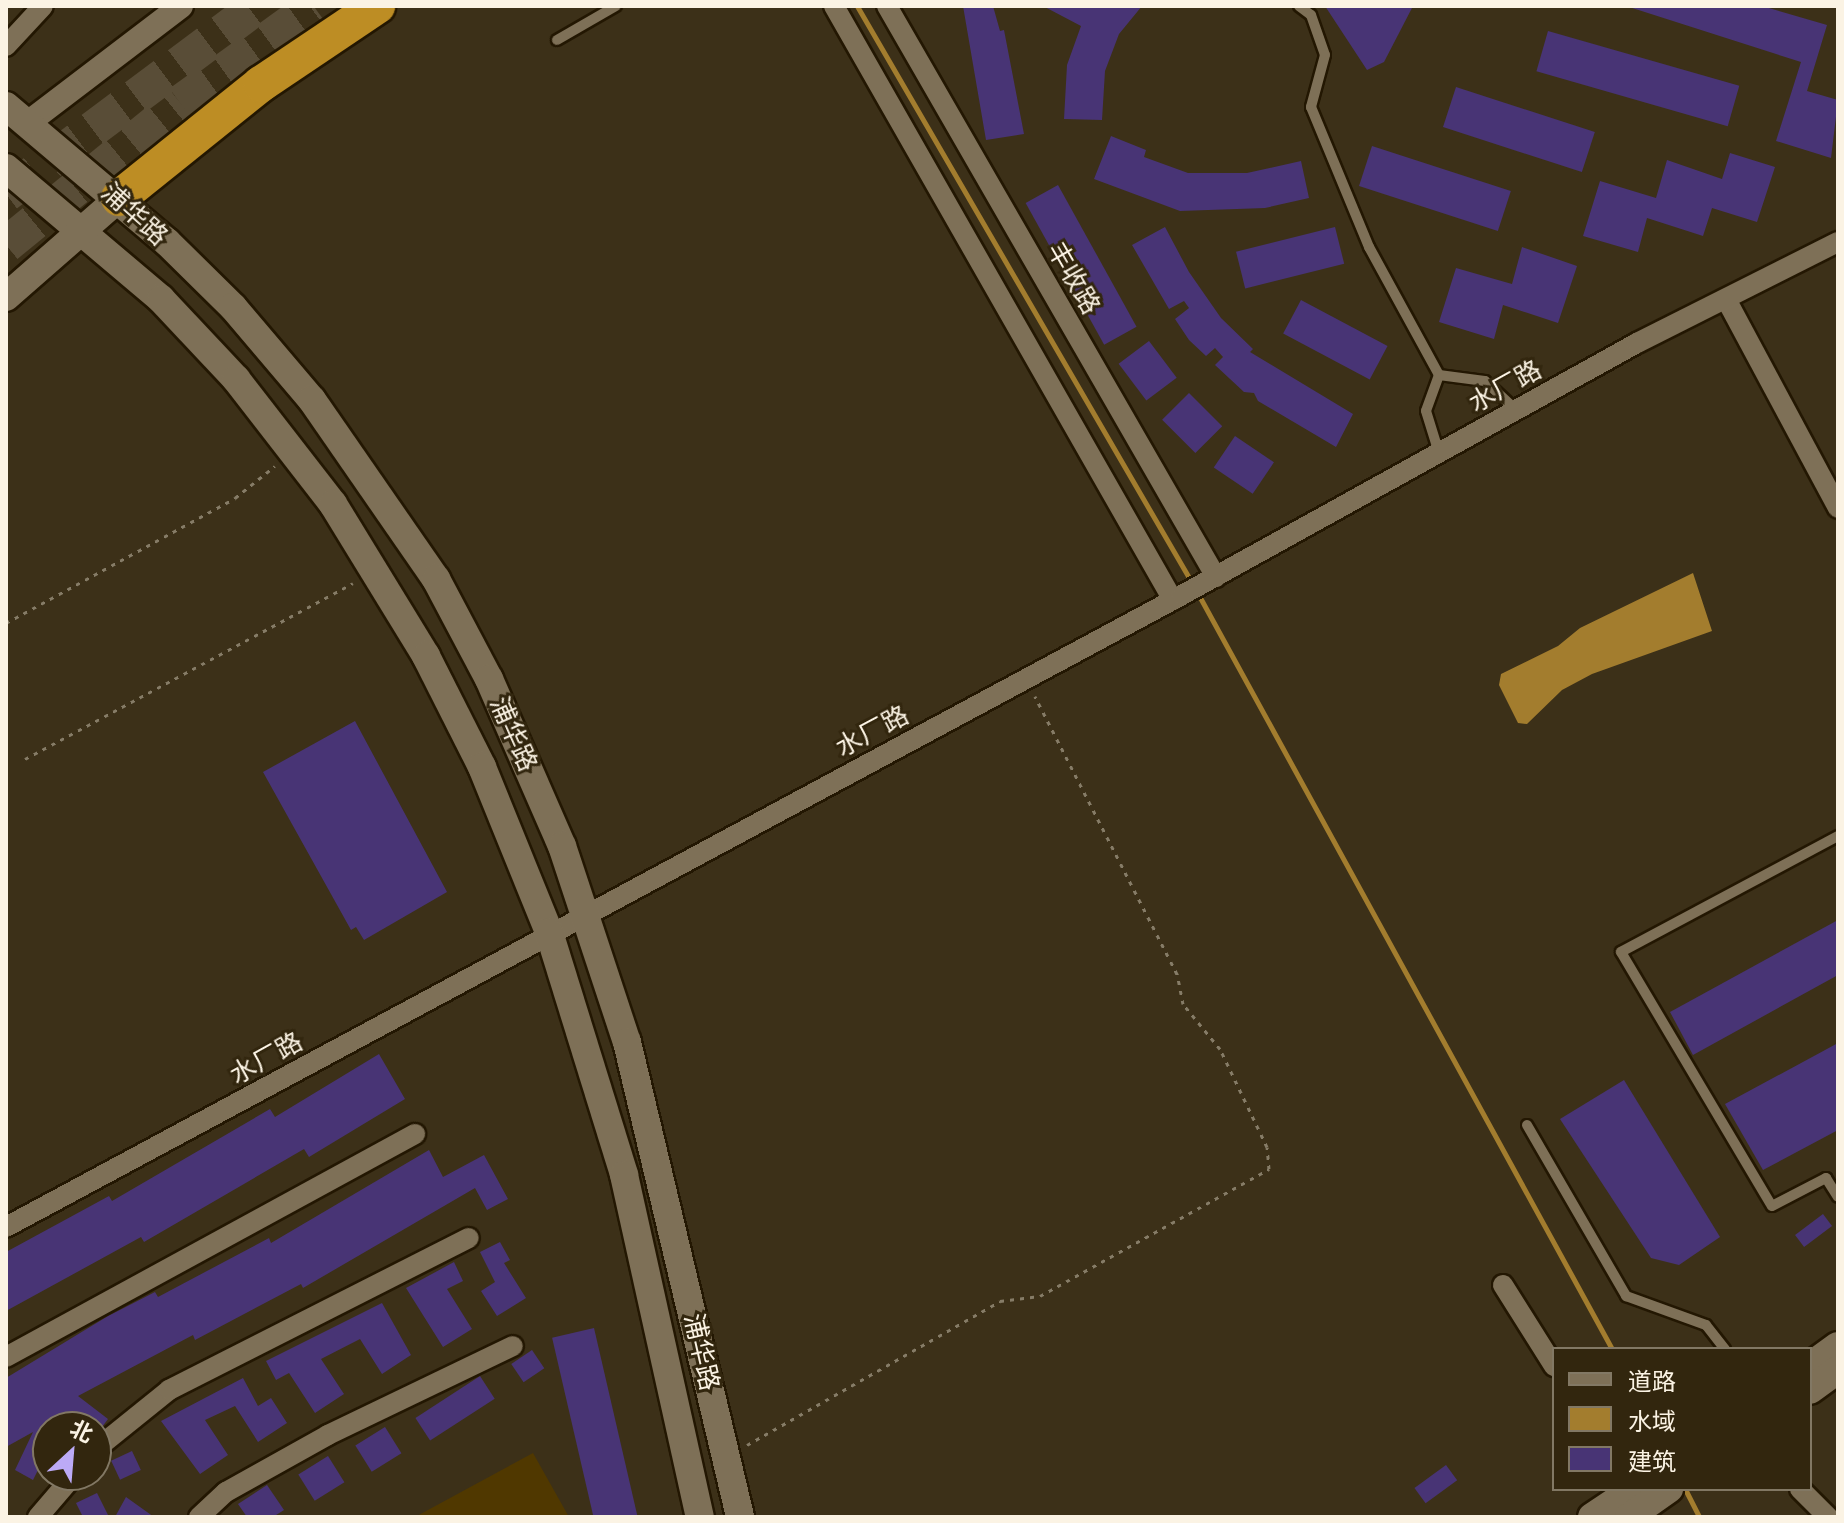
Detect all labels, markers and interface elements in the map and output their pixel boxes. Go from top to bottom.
street label: 浦华路 [96,176,174,252]
street label: 丰收路 [1041,236,1107,320]
street label: 水厂路 [1463,353,1547,419]
street label: 浦华路 [484,692,544,776]
street label: 水厂路 [830,699,914,763]
street label: 水厂路 [224,1025,308,1091]
street label: 浦华路 [678,1310,726,1394]
legend [1552,1347,1812,1491]
text: 道路 [1628,1366,1676,1397]
text: 水域 [1628,1406,1676,1437]
north arrow [32,1411,112,1491]
text: 北 [66,1414,98,1449]
text: 建筑 [1628,1446,1676,1477]

